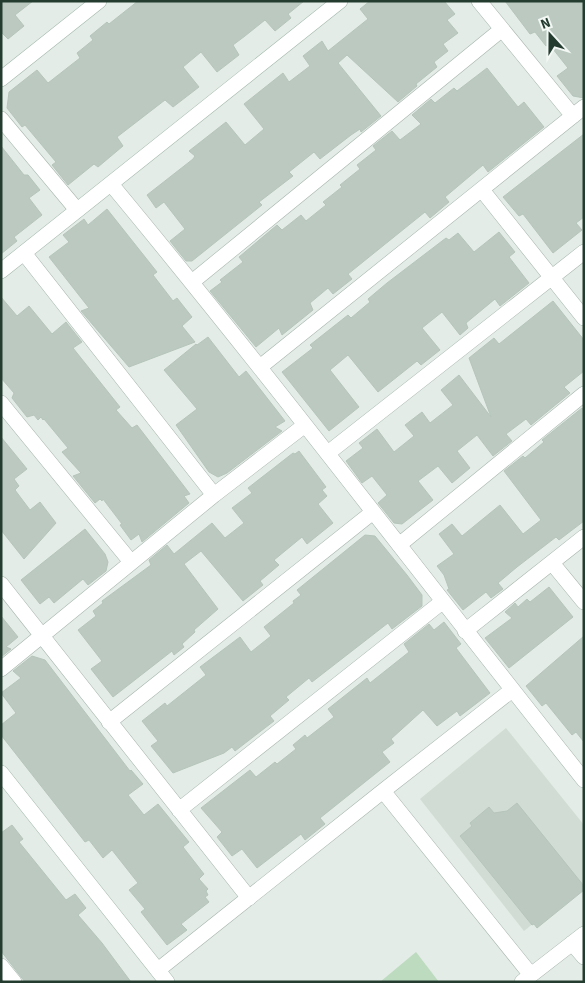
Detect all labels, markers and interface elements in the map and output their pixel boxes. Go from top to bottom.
north arrow [525,10,575,60]
text: N [538,13,554,35]

